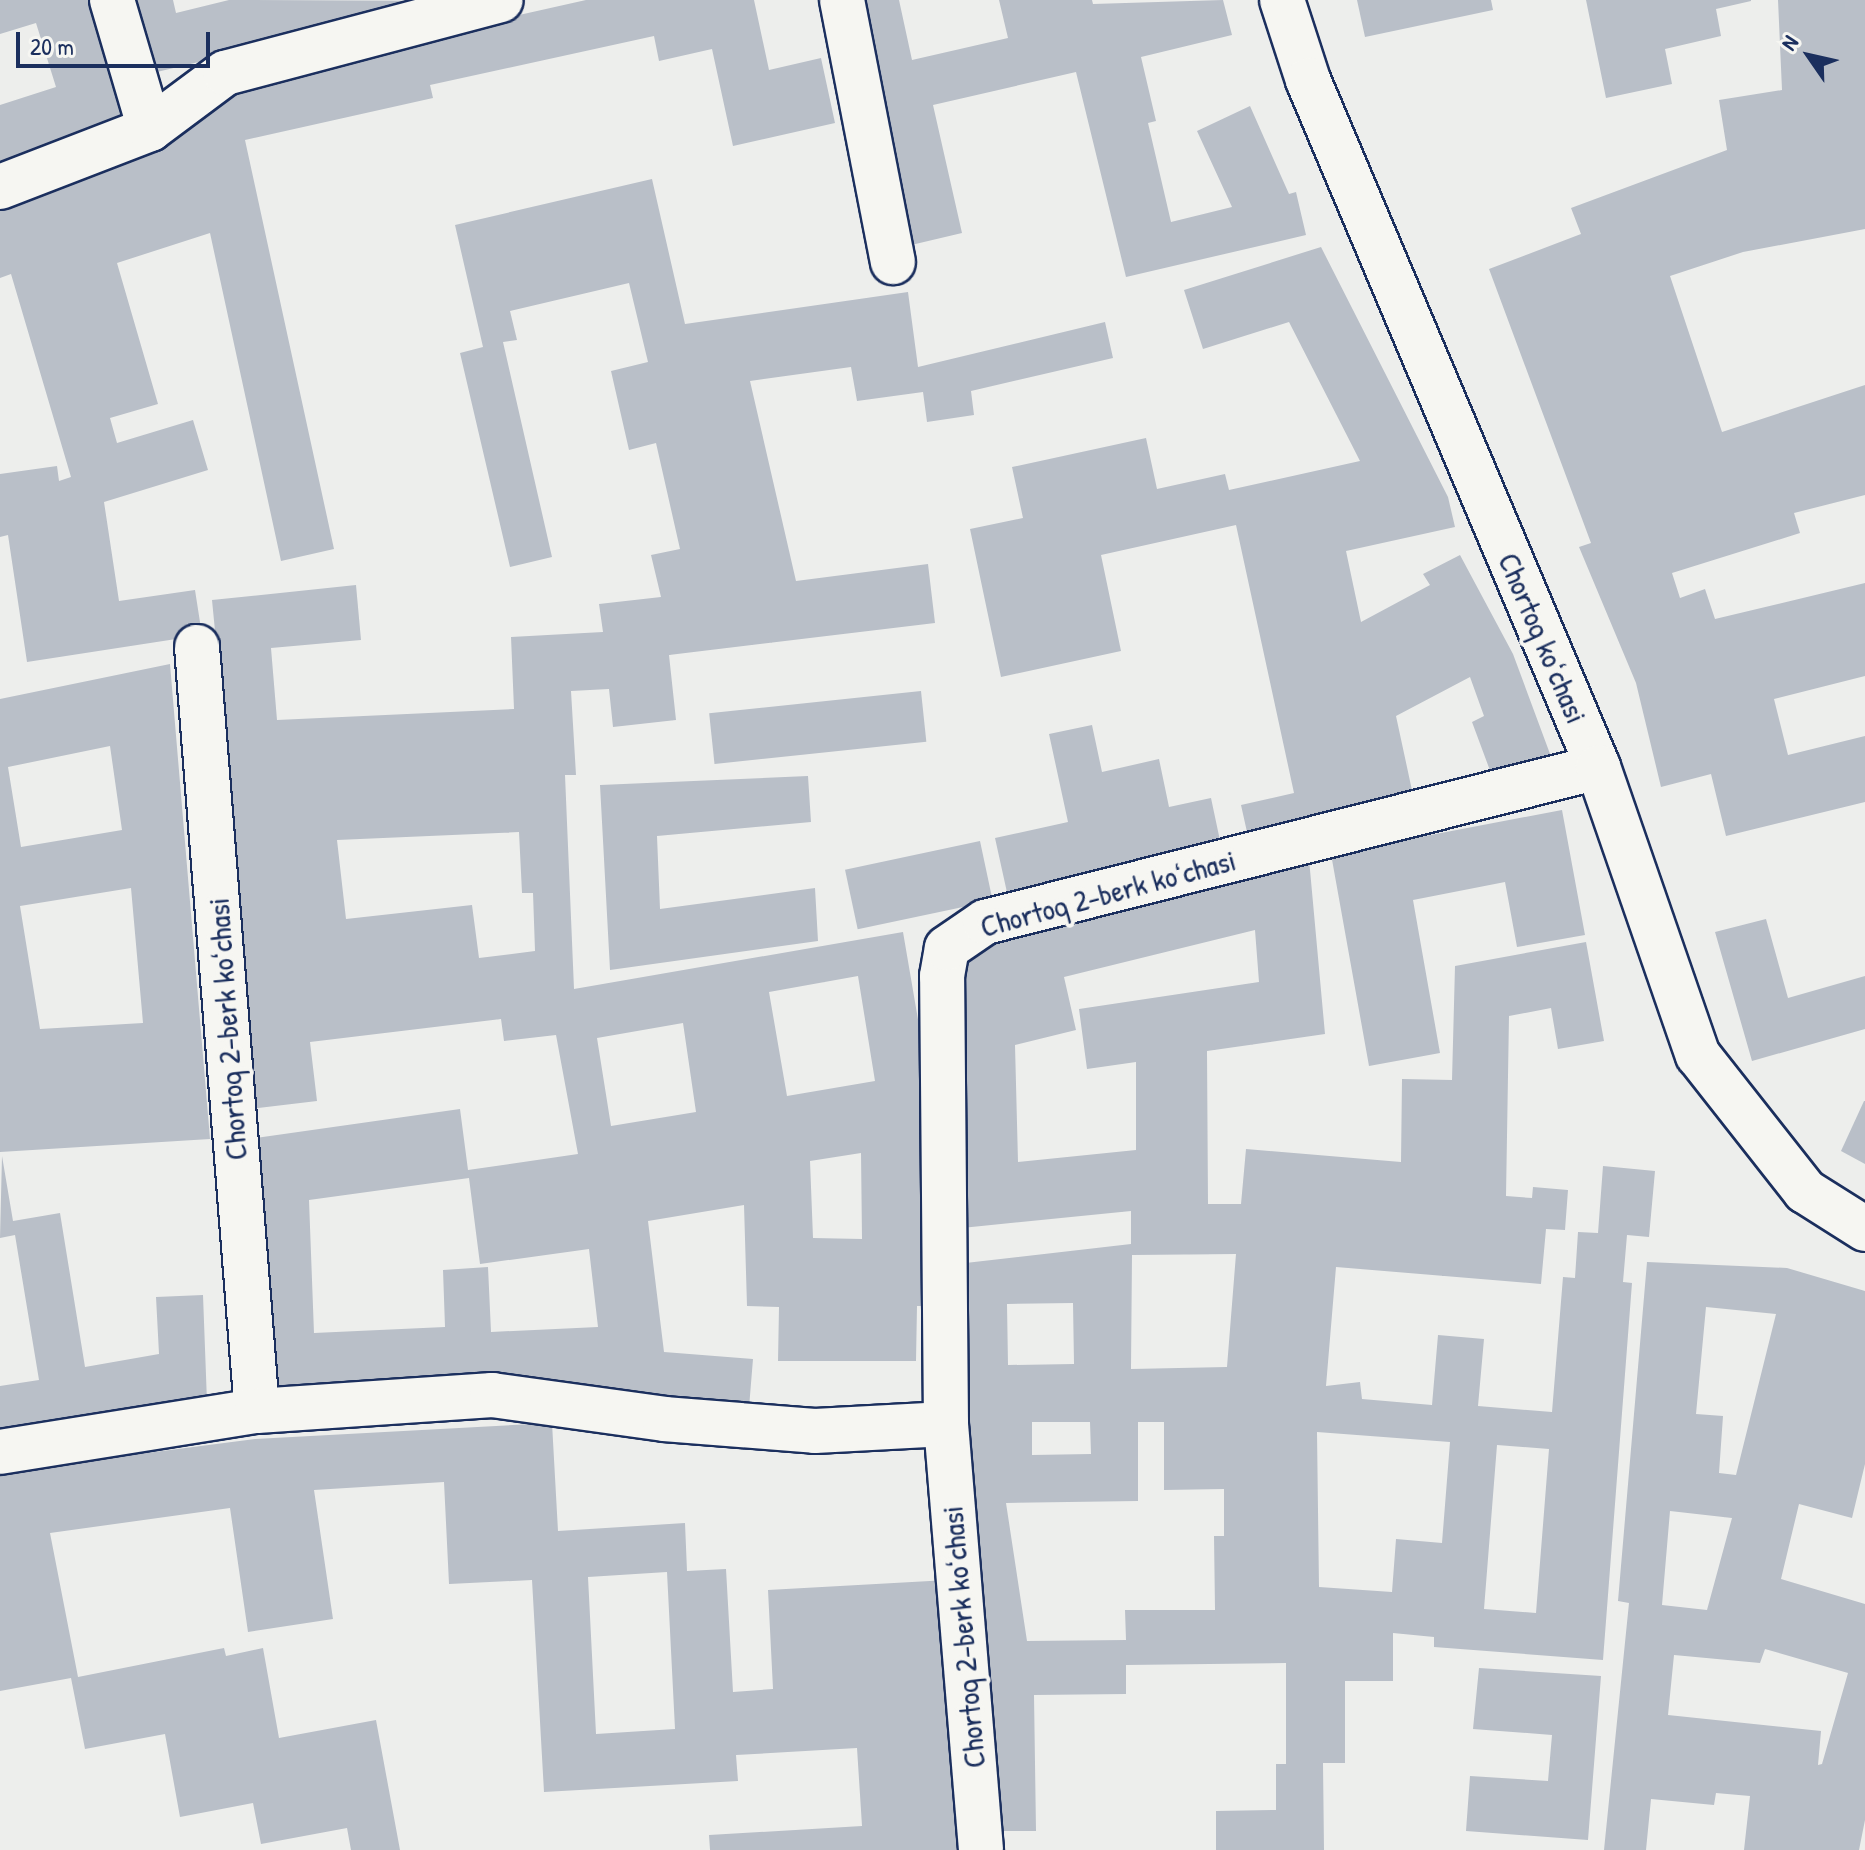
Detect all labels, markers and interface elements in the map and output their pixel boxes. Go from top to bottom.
scale bar [20,16,214,66]
north arrow [1769,16,1849,96]
text: N [1773,29,1805,56]
text: 20 m [30,30,74,62]
street label: Chortoq koʻchasi [1491,547,1595,729]
street label: Chortoq 2-berk koʻchasi [976,842,1240,944]
street label: Chortoq 2-berk koʻchasi [200,897,254,1161]
street label: Chortoq 2-berk koʻchasi [934,1505,992,1769]

